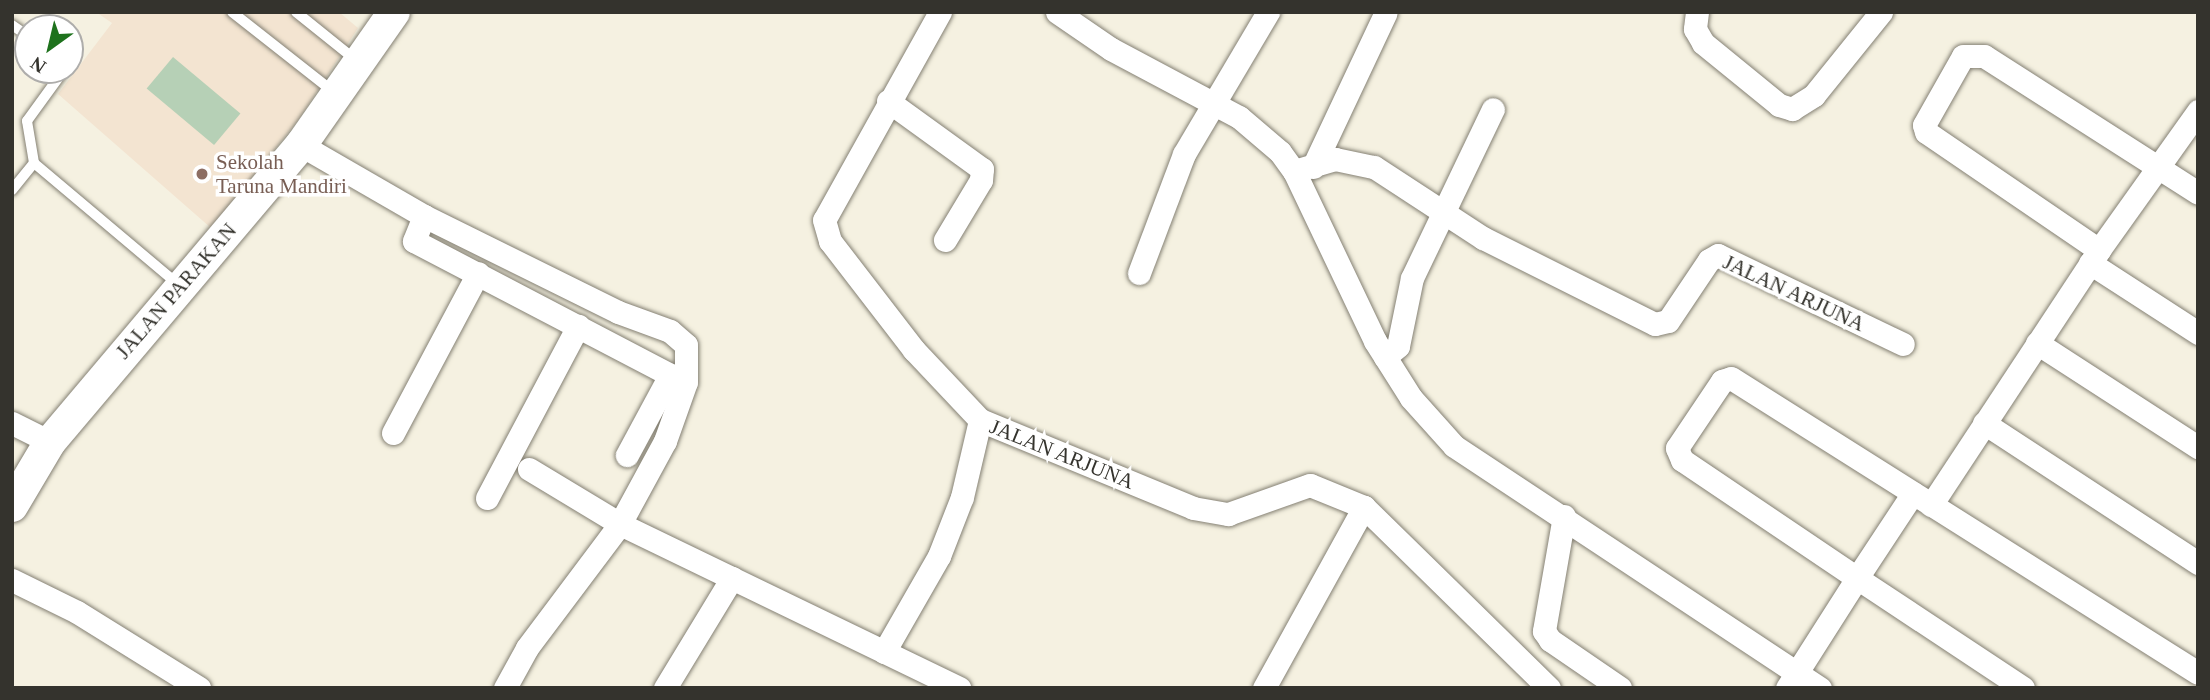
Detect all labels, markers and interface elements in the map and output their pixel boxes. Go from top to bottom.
north arrow [14,14,84,84]
text: N [27,53,50,78]
place label: Sekolah Taruna Mandiri [216,149,347,199]
marker: Sekolah Taruna Mandiri [194,166,210,182]
street label: JALAN PARAKAN [110,218,242,364]
street label: JALAN ARJUNA [1719,249,1869,337]
street label: JALAN ARJUNA [986,413,1138,495]

